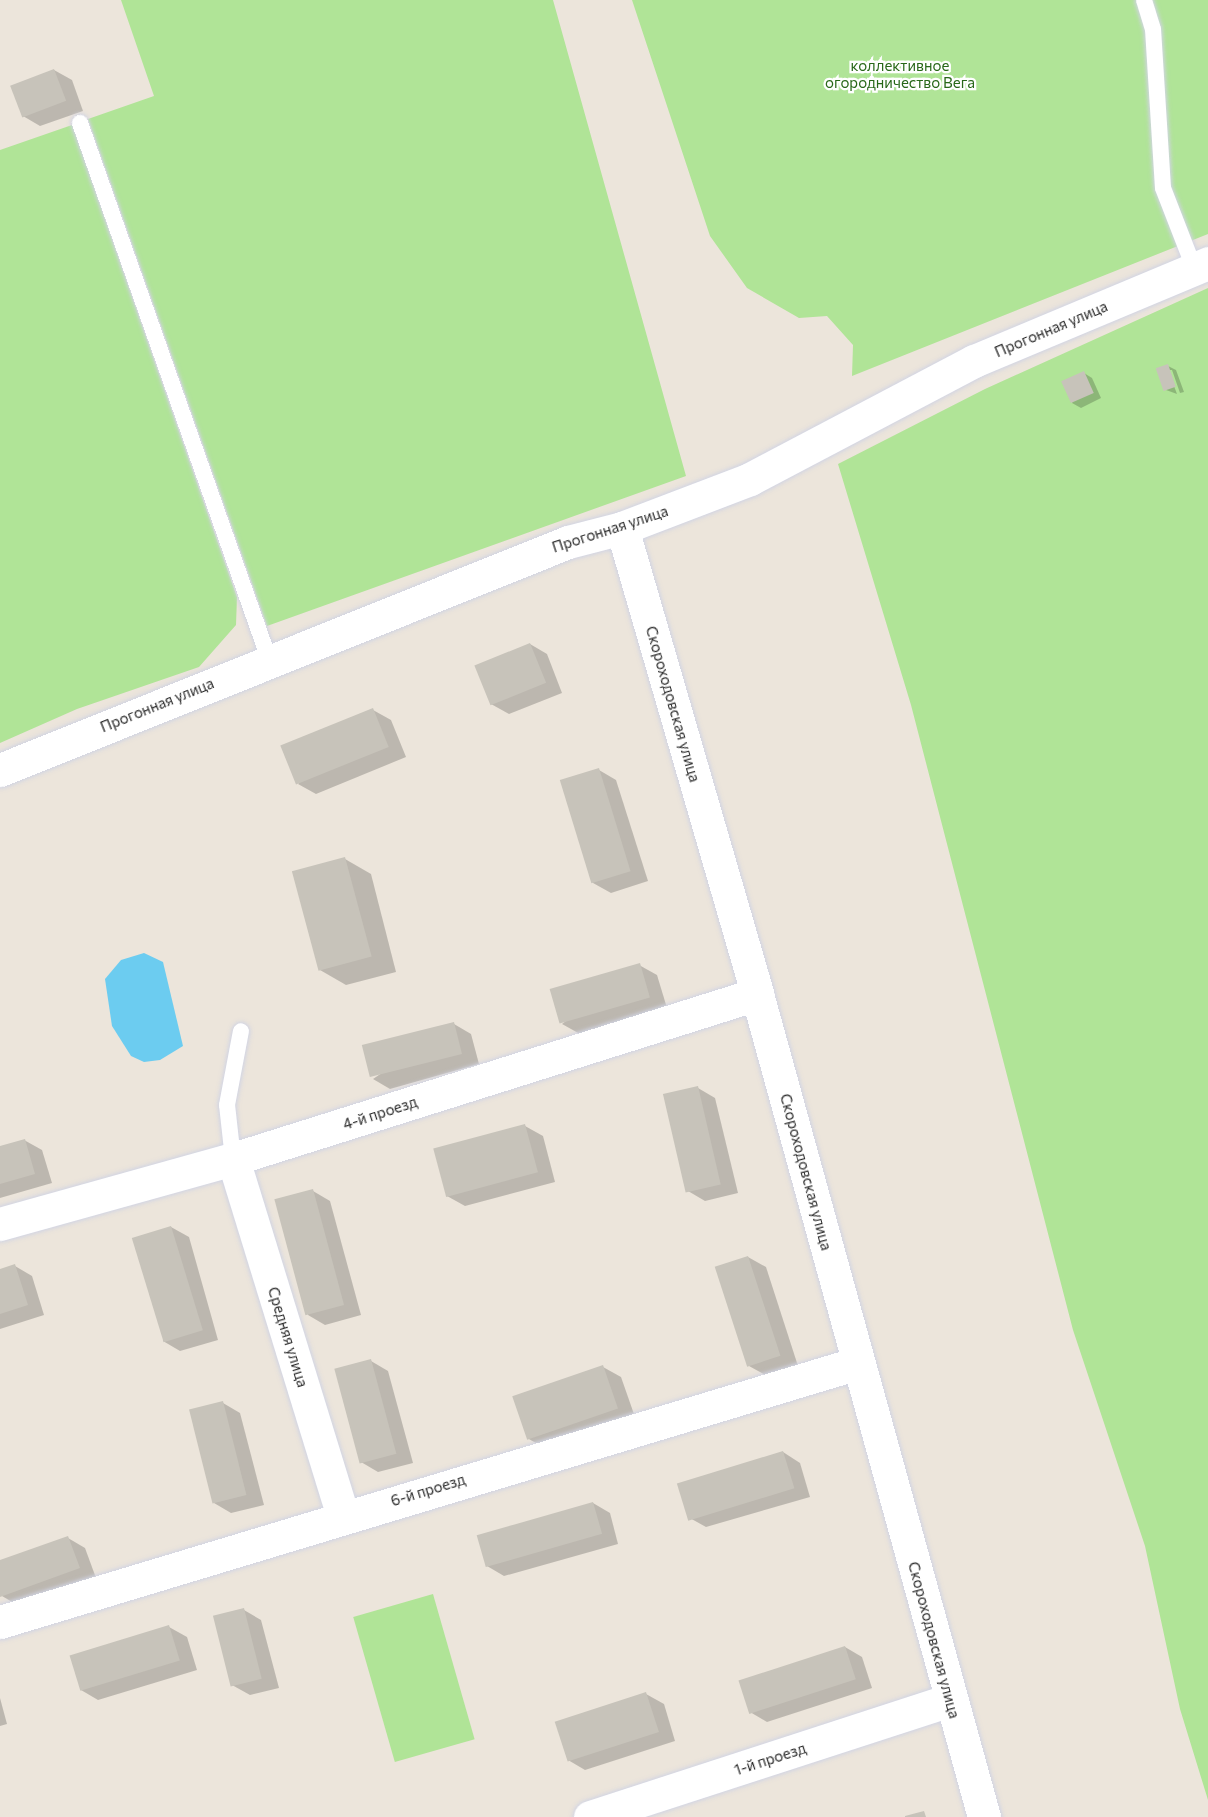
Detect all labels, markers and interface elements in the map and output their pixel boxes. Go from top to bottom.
park label: коллективное огородничество Вега [825,56,975,91]
street label: Прогонная улица [992,297,1110,361]
street label: Прогонная улица [550,502,670,556]
street label: Скороходовская улица [642,624,704,784]
street label: Прогонная улица [98,674,216,736]
street label: Скороходовская улица [776,1092,836,1252]
street label: 4-й проезд [341,1093,419,1133]
street label: Средняя улица [264,1285,312,1389]
street label: 6-й проезд [388,1470,468,1510]
street label: Скороходовская улица [904,1560,964,1720]
street label: 1-й проезд [732,1739,808,1779]

